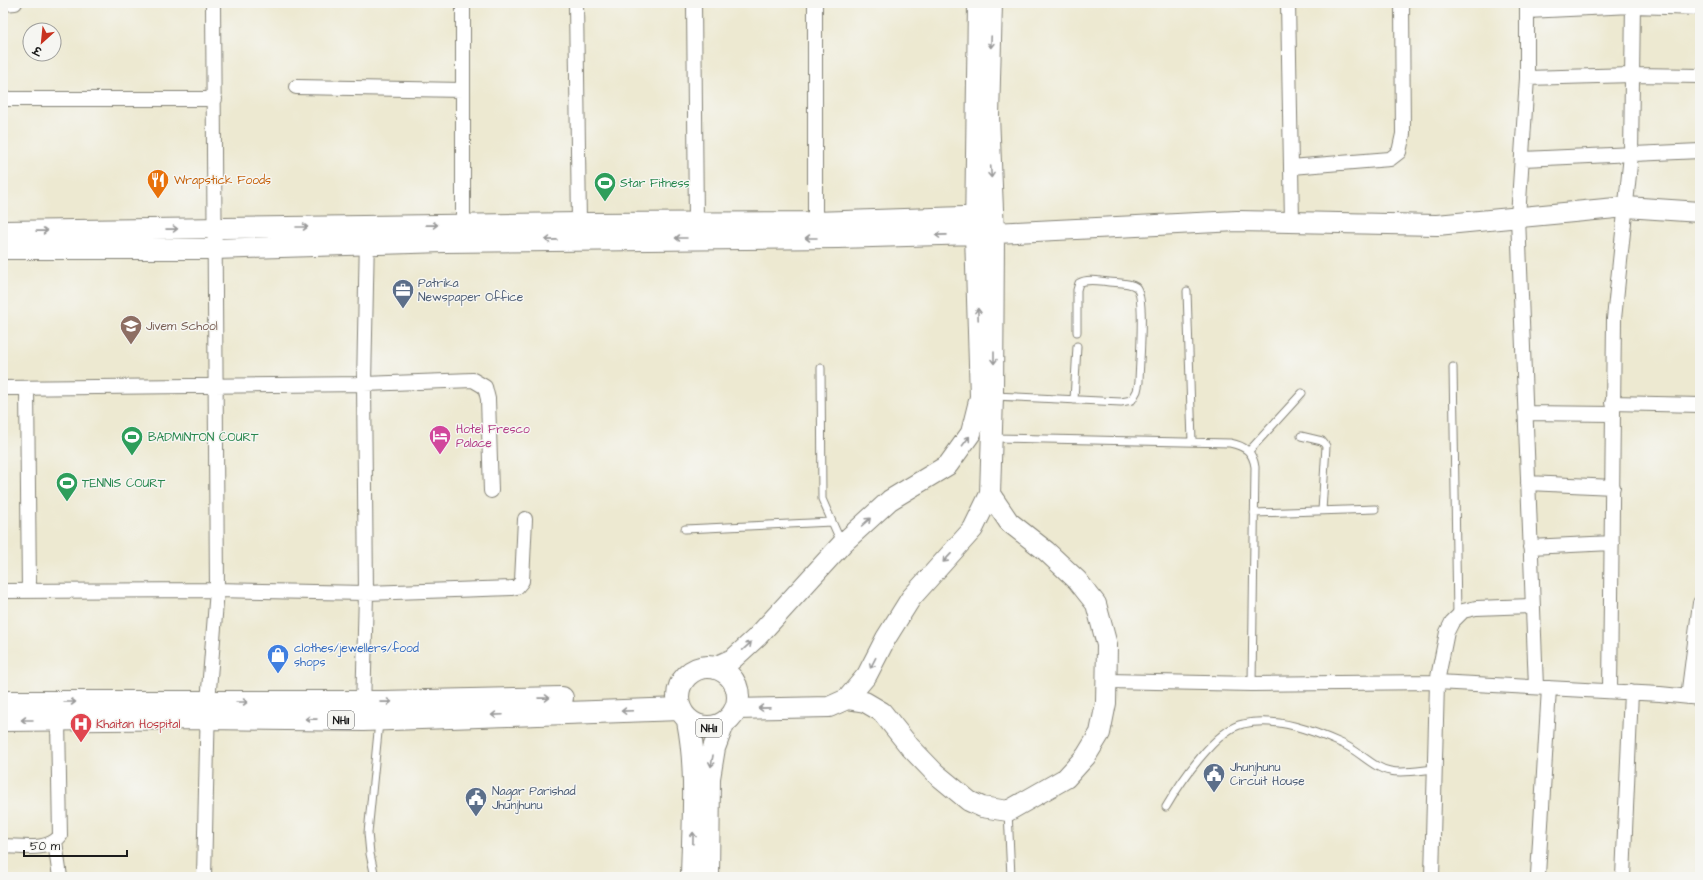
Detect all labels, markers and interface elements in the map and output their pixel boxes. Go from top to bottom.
north arrow [22,22,62,62]
one-way arrow [987,35,995,48]
text: उ [30,41,45,59]
one-way arrow [988,165,995,178]
restaurant icon: Wrapstick Foods [145,167,171,200]
sports icon: Star Fitness [592,170,618,203]
place label: Wrapstick Foods [174,172,271,189]
place label: Star Fitness [620,175,690,192]
one-way arrow [425,222,438,229]
one-way arrow [295,223,308,231]
one-way arrow [165,225,178,233]
one-way arrow [35,227,48,235]
one-way arrow [935,231,948,239]
one-way arrow [675,234,688,242]
one-way arrow [805,234,818,242]
one-way arrow [545,236,558,244]
place label: Patrika Newspaper Office [418,275,524,306]
office icon: Patrika Newspaper Office [390,277,416,310]
one-way arrow [974,308,981,321]
school or university icon: Jivem School [118,313,144,346]
place label: Jivem School [146,318,218,335]
one-way arrow [990,351,998,364]
place label: Hotel Fresco Palace [456,421,530,452]
hotel icon: Hotel Fresco Palace [427,423,453,456]
sports icon: BADMINTON COURT [119,424,145,457]
place label: BADMINTON COURT [148,429,259,446]
one-way arrow [961,436,970,447]
sports icon: TENNIS COURT [54,470,80,503]
place label: TENNIS COURT [82,475,166,492]
one-way arrow [861,518,871,527]
one-way arrow [943,552,952,563]
place label: clothes/jewellers/food shops [294,640,419,671]
one-way arrow [742,641,752,651]
shop icon: clothes/jewellers/food shops [265,642,291,675]
one-way arrow [869,657,876,669]
one-way arrow [537,694,550,702]
one-way arrow [63,698,76,706]
one-way arrow [235,698,248,706]
one-way arrow [379,698,392,706]
one-way arrow [758,704,771,712]
one-way arrow [621,707,634,714]
hospital icon: Khaitan Hospital [68,711,94,744]
road number: NH11 [328,711,354,729]
one-way arrow [491,711,504,719]
one-way arrow [305,715,318,723]
one-way arrow [21,716,34,724]
place label: Khaitan Hospital [96,716,180,733]
road number: NH11 [696,719,722,737]
one-way arrow [707,754,715,767]
place label: Jhunjhunu Circuit House [1230,759,1305,790]
public building icon: Jhunjhunu Circuit House [1201,761,1227,794]
place label: Nagar Parishad Jhunjhunu [492,783,576,814]
public building icon: Nagar Parishad Jhunjhunu [463,785,489,818]
scale bar [24,832,127,858]
one-way arrow [689,832,697,845]
text: 50 m [30,838,61,855]

